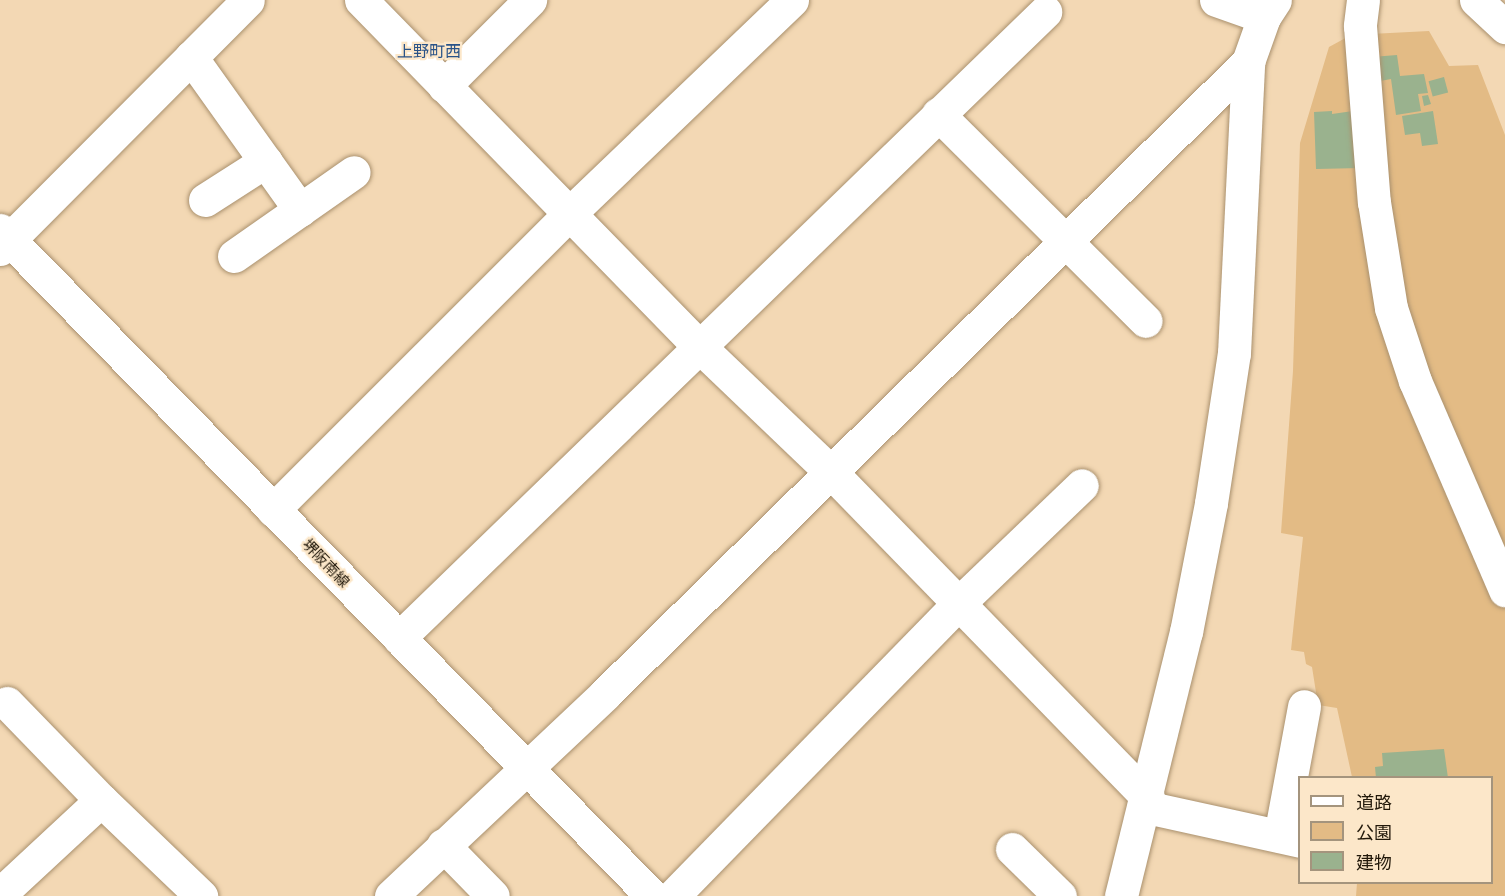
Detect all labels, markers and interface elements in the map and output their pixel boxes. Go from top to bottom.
district label: 上野町西 [397,41,461,61]
street label: 堺阪南線 [299,535,353,591]
legend [1298,776,1493,884]
text: 道路 [1356,792,1392,813]
text: 公園 [1356,822,1392,843]
text: 建物 [1356,852,1392,873]

